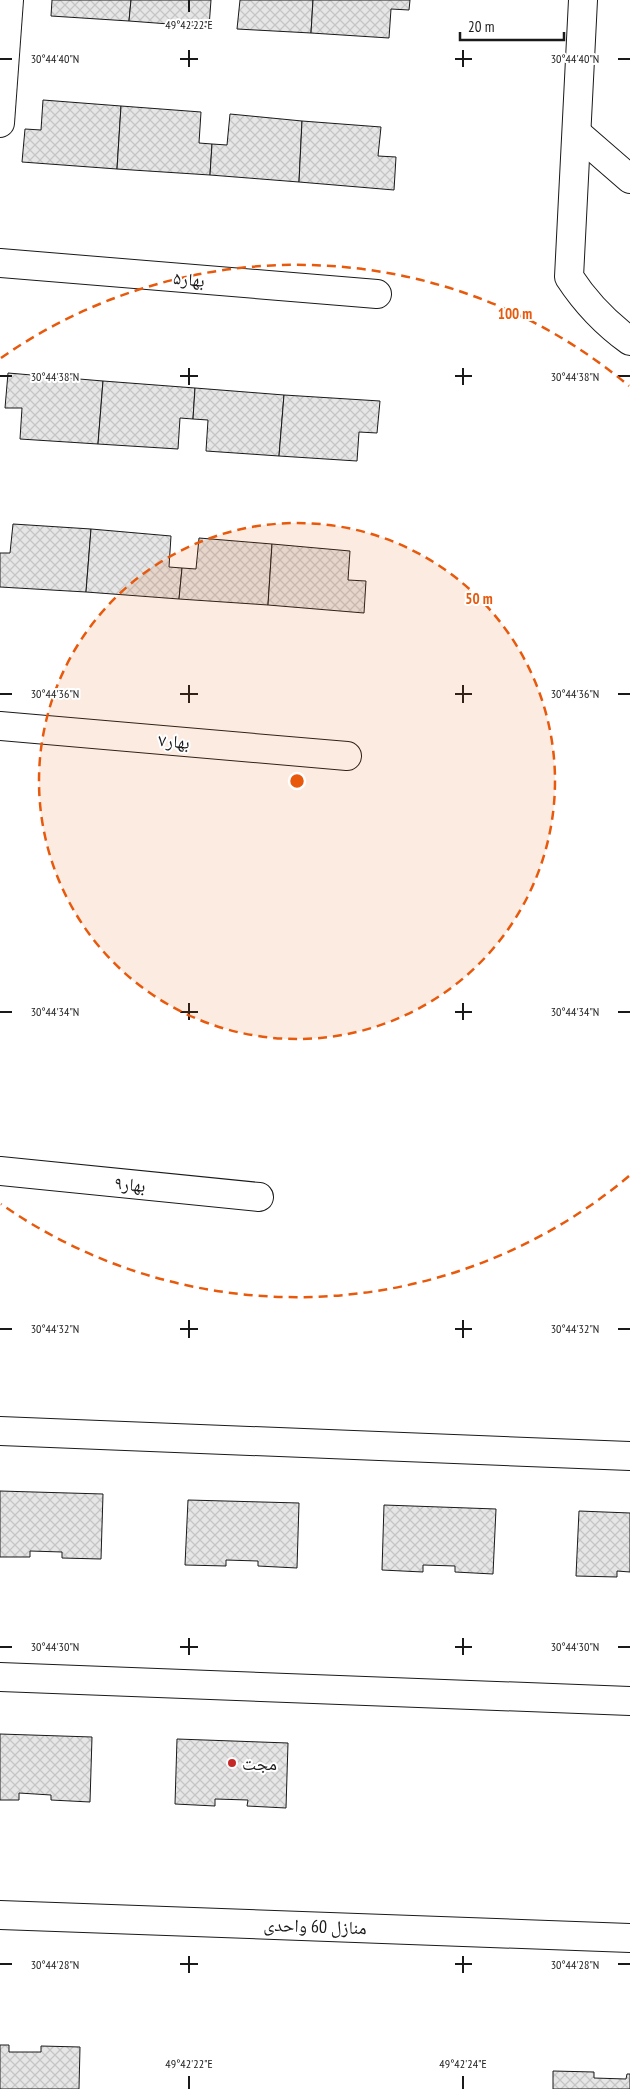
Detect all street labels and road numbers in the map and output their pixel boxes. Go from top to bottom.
street label: بهار۵ [172,266,206,292]
street label: بهار۷ [157,728,191,754]
street label: بهار۹ [113,1171,147,1197]
street label: منازل 60 واحدی [263,1913,367,1939]

